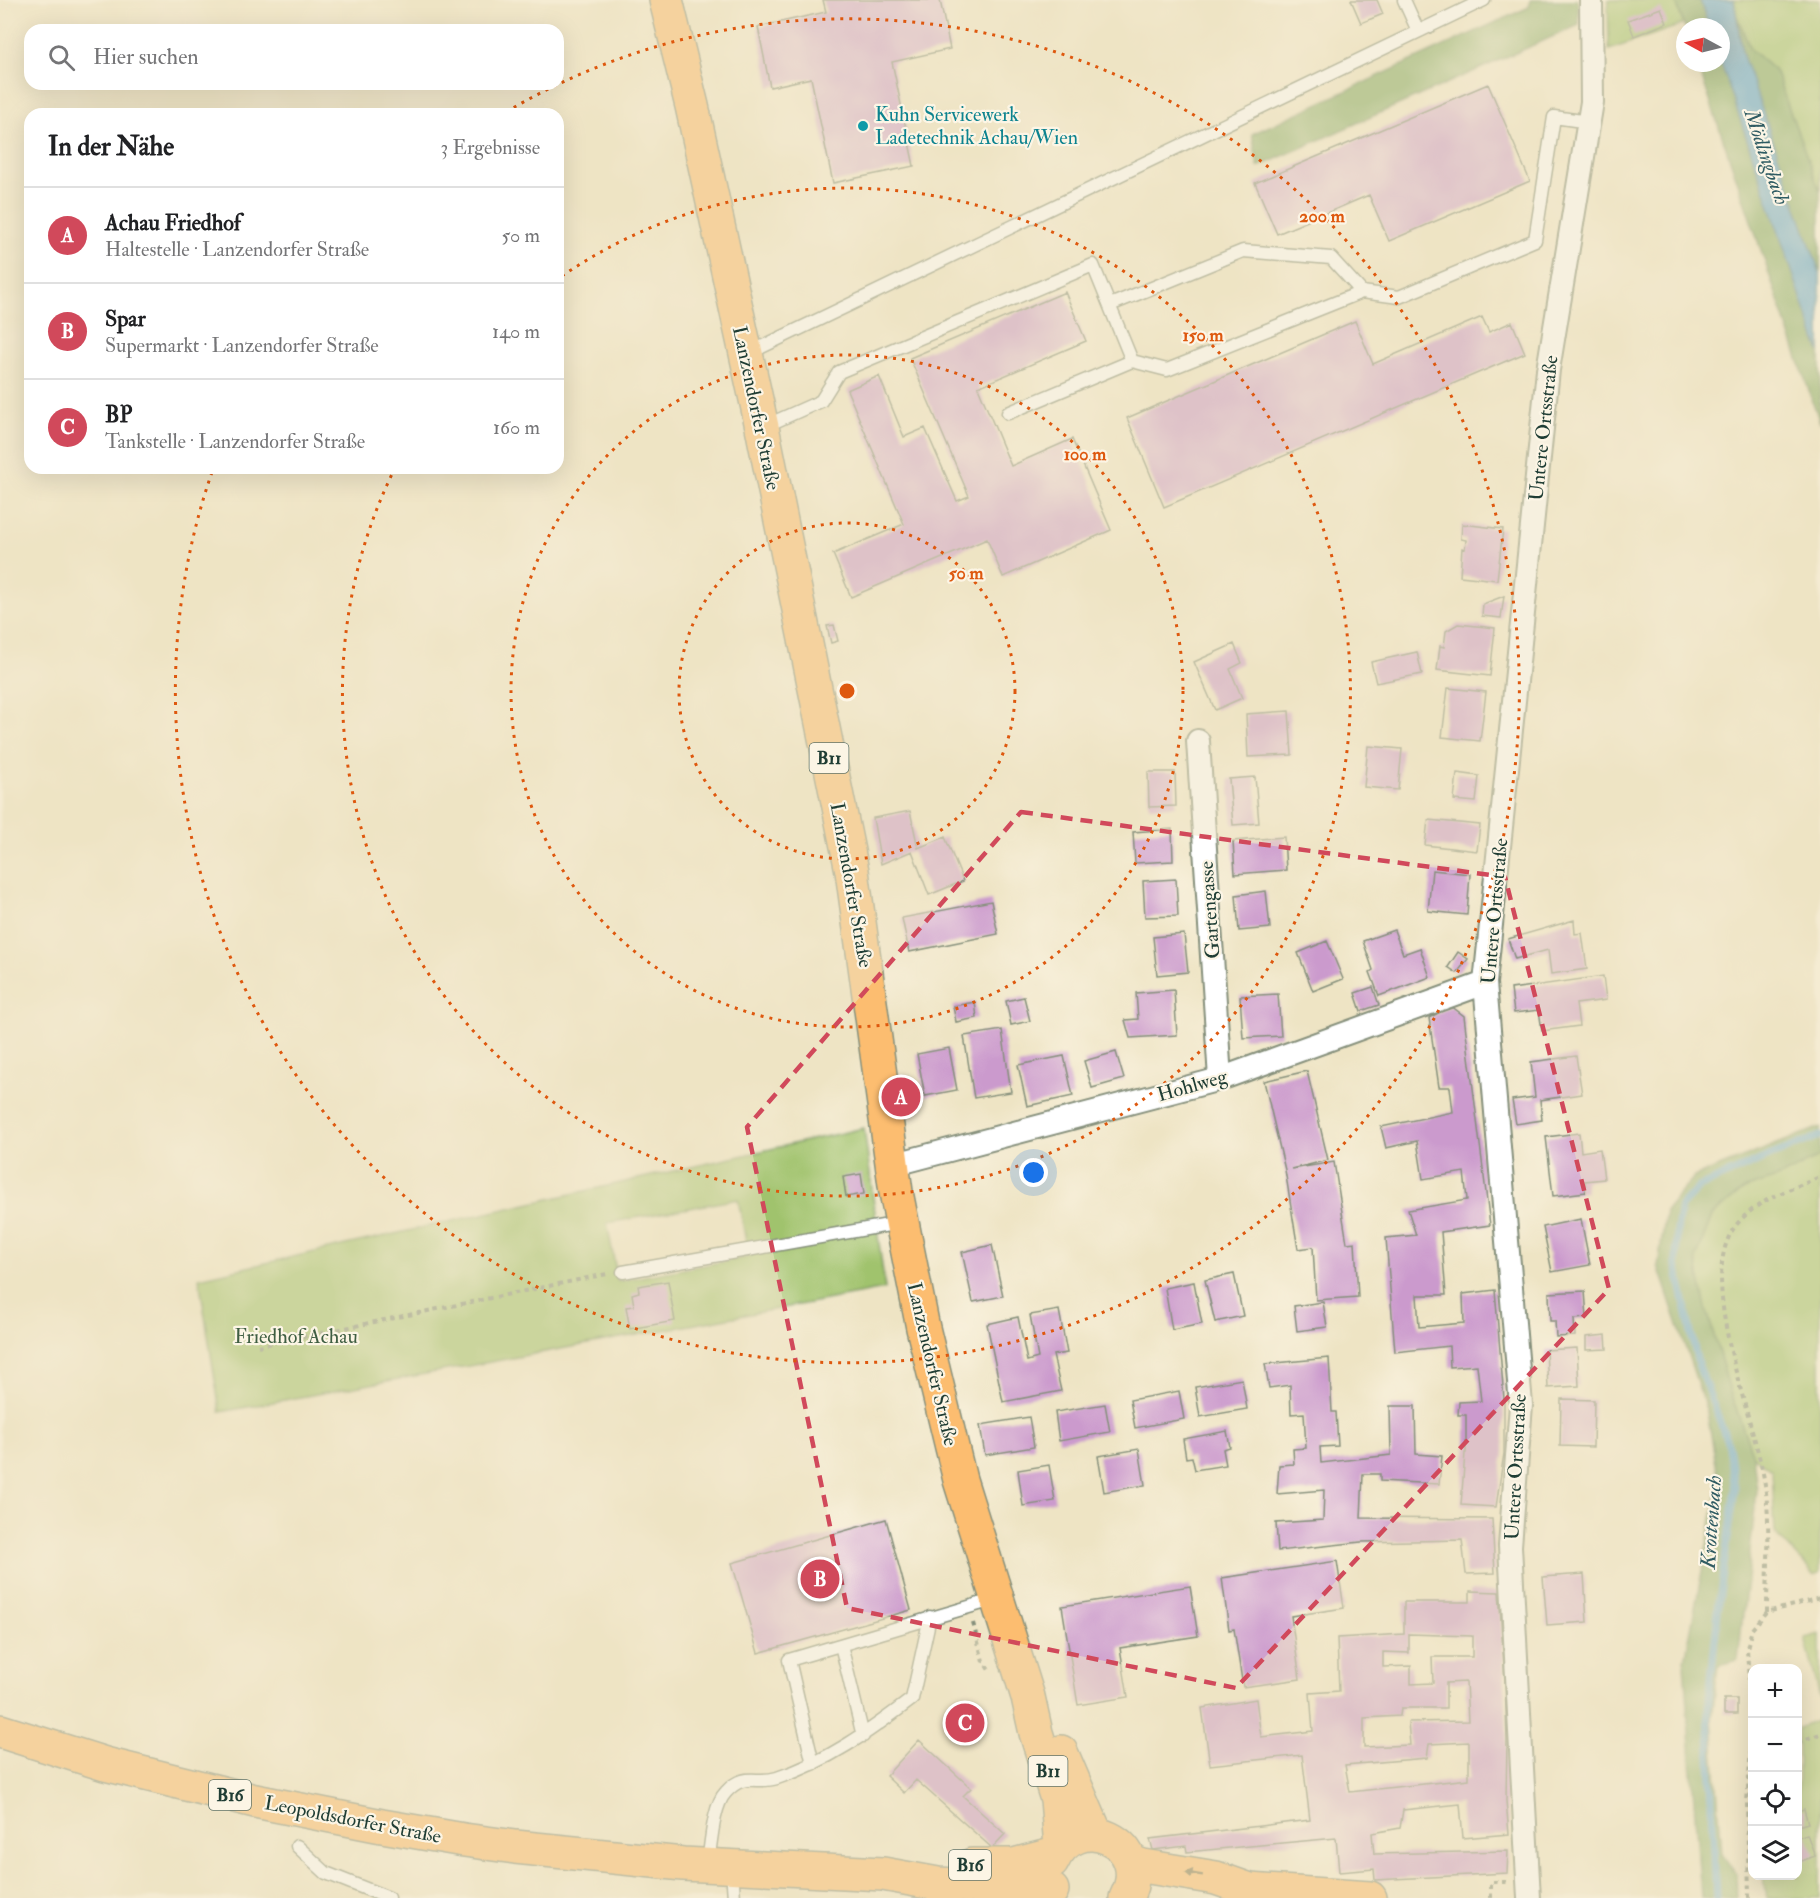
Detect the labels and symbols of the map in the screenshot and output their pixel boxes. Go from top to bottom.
north arrow [1676,18,1730,72]
place label: Kuhn Servicewerk Ladetechnik Achau/Wien [875,102,1078,150]
water label: Mödlingbach [1737,104,1795,209]
marker: Kuhn Servicewerk Ladetechnik Achau/Wien [856,119,870,133]
text: 200 m [1299,205,1346,228]
street label: Lanzendorfer Straße [727,324,786,492]
text: 150 m [1182,324,1225,347]
street label: Untere Ortsstraße [1523,354,1564,502]
text: 100 m [1064,443,1107,466]
text: 50 m [949,562,984,585]
centre of rings [837,681,857,701]
road number: B11 [810,743,848,773]
street label: Lanzendorfer Straße [825,801,878,970]
street label: Untere Ortsstraße [1476,837,1513,985]
street label: Gartengasse [1194,860,1225,960]
street label: Hohlweg [1154,1063,1231,1107]
pin: A [882,1074,920,1120]
your location [1019,1158,1048,1187]
street label: Lanzendorfer Straße [902,1280,963,1448]
park label: Friedhof Achau [234,1324,358,1349]
street label: Untere Ortsstraße [1499,1393,1532,1541]
water label: Krottenbach [1695,1474,1728,1571]
pin: B [800,1556,840,1602]
pin: C [946,1700,984,1746]
road number: B11 [1028,1756,1068,1786]
road number: B16 [209,1780,251,1810]
street label: Leopoldsdorfer Straße [262,1790,443,1850]
road number: B16 [949,1850,991,1880]
one-way arrow [1184,1869,1203,1878]

